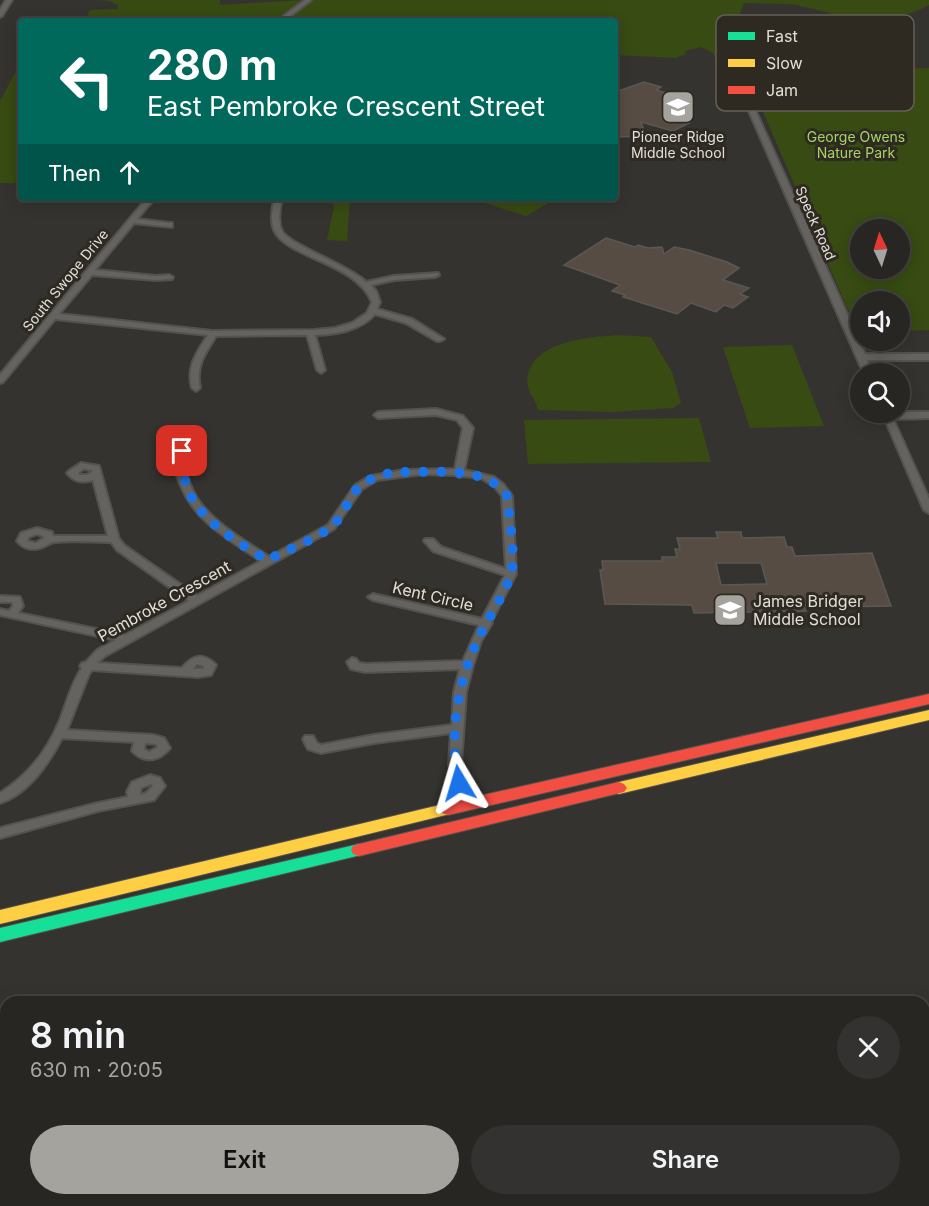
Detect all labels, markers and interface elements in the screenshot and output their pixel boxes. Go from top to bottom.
legend [716,15,914,111]
text: Fast [766,26,798,46]
text: 280 m [147,39,277,90]
icon: left [48,42,126,120]
text: Slow [766,53,803,73]
text: Jam [766,80,798,100]
school or university icon: Pioneer Ridge Middle School [660,89,696,125]
text: East Pembroke Crescent Street [147,90,545,123]
place label: Pioneer Ridge Middle School [631,128,725,161]
park label: George Owens Nature Park [807,128,905,161]
icon: ahead [113,156,146,189]
text: Then [48,160,101,186]
street label: Speck Road [792,183,840,263]
north arrow [850,219,910,279]
map controls [850,219,910,423]
street label: South Swope Drive [19,226,111,334]
button: sound [850,291,910,351]
button: search [850,363,910,423]
pin [156,425,207,476]
icon: arrive [165,434,198,467]
street label: Pembroke Crescent [94,556,234,646]
street label: Kent Circle [391,577,475,615]
place label: James Bridger Middle School [753,591,863,629]
school or university icon: James Bridger Middle School [712,592,748,628]
position arrow [427,751,491,815]
text: 8 min [30,1013,126,1057]
button: close [837,1016,900,1079]
text: 630 m · 20:05 [30,1058,163,1082]
button: Exit [30,1125,459,1194]
button: Share [471,1125,900,1194]

